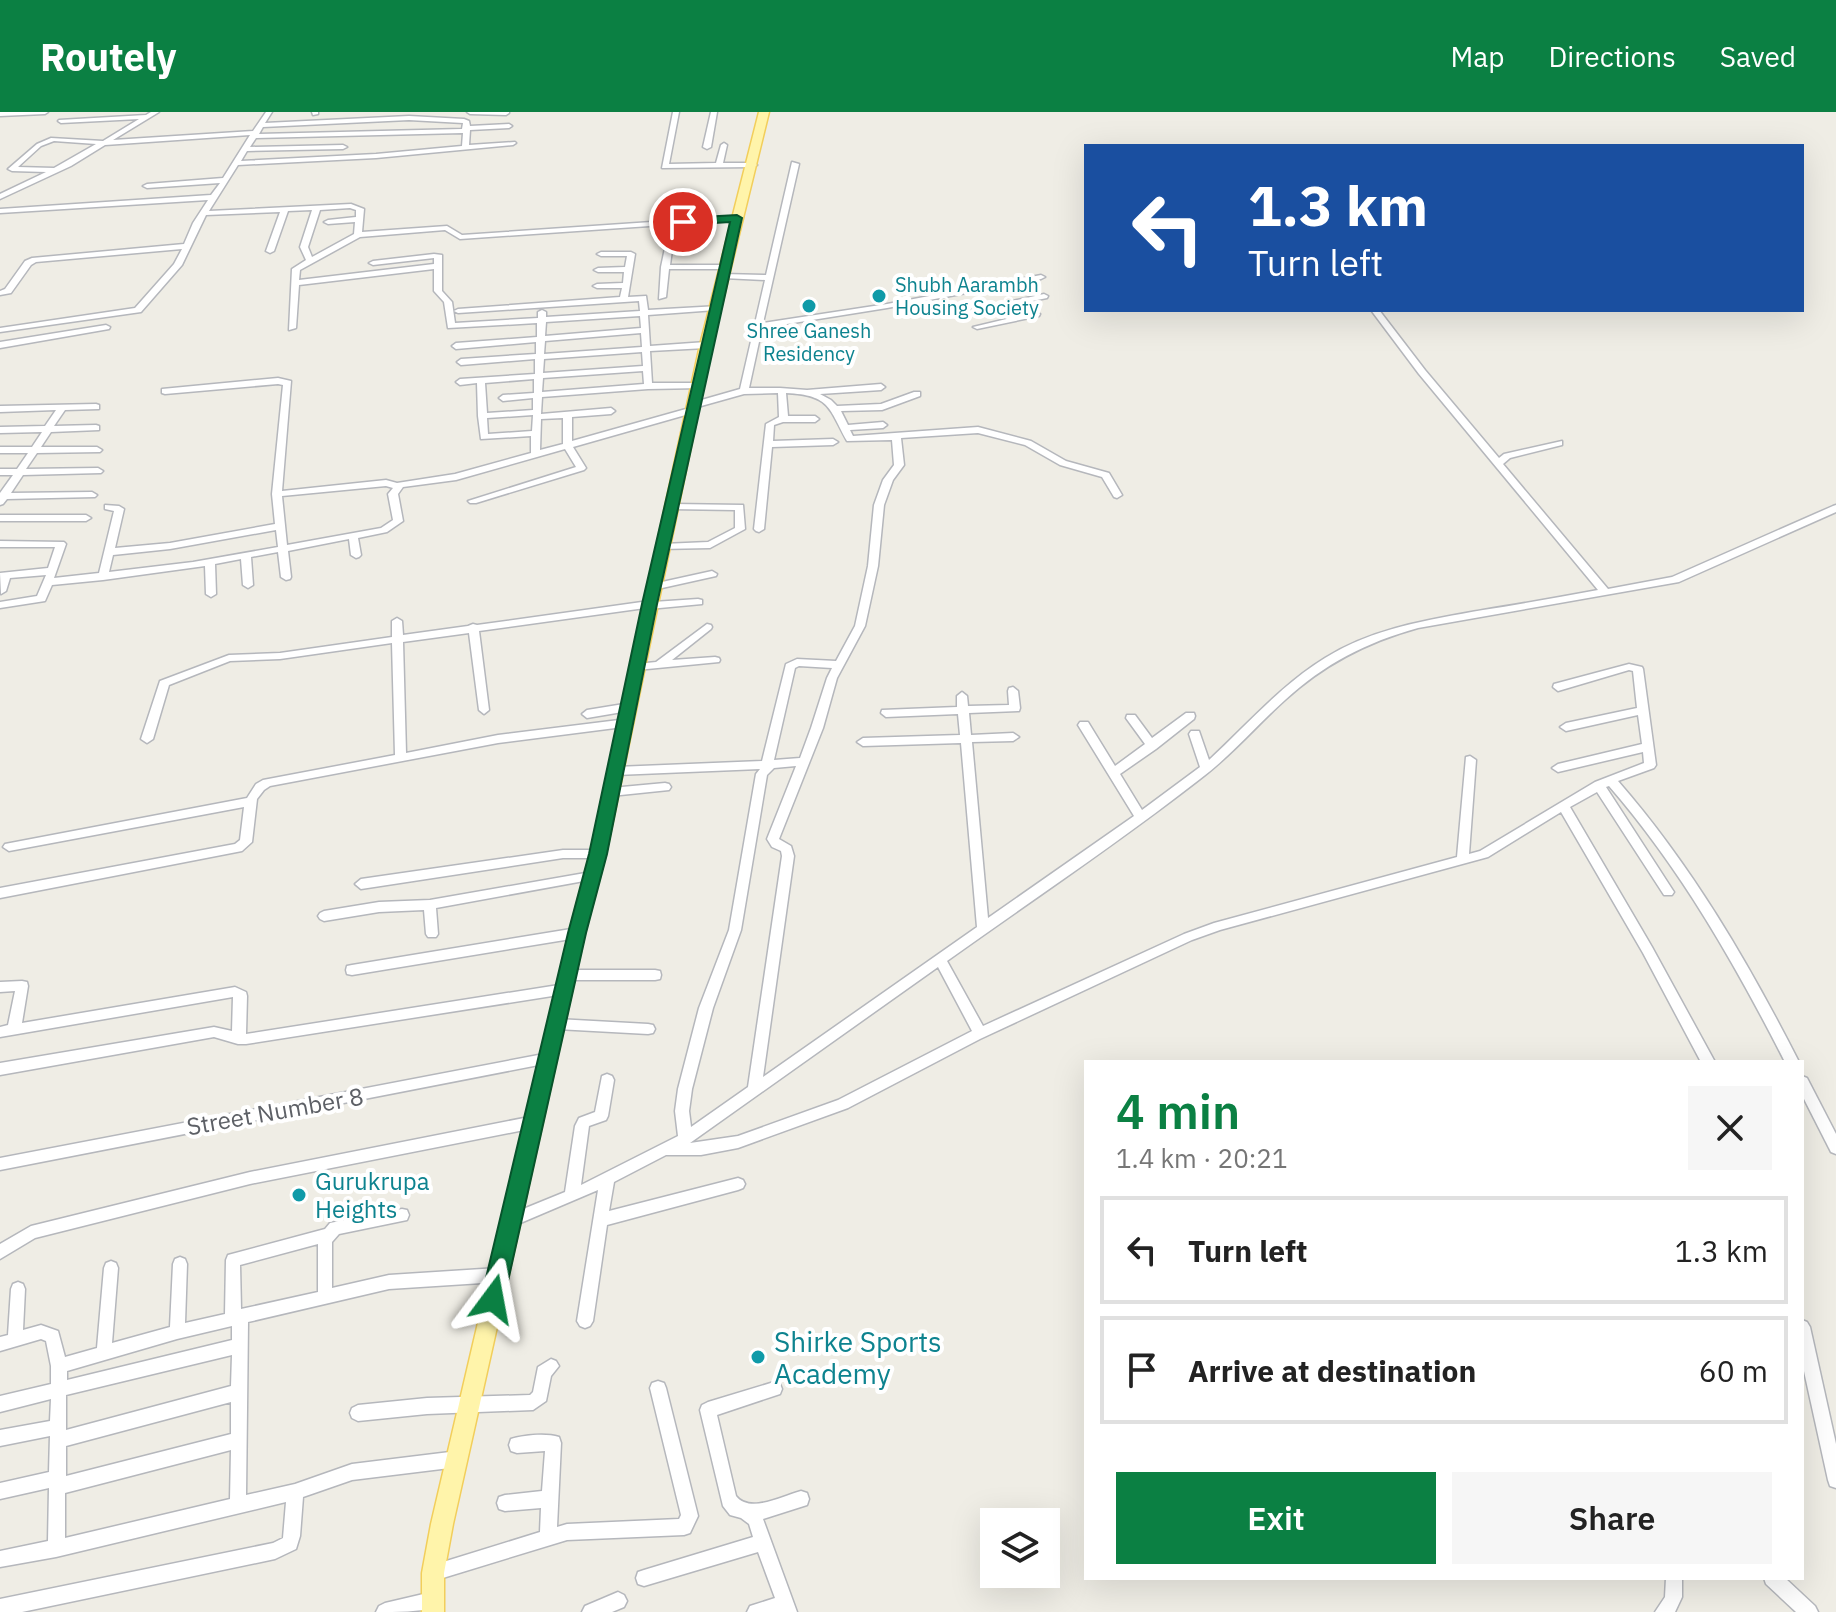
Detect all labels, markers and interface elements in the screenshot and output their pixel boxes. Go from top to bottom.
text: Routely [40,32,176,81]
text: Map [1450,38,1504,75]
text: Directions [1548,38,1676,75]
text: Saved [1720,38,1796,75]
text: 1.3 km [1248,169,1428,241]
icon: left [1116,176,1220,280]
pin [649,188,717,256]
icon: arrive [661,200,705,244]
text: Turn left [1248,239,1383,286]
place label: Shubh Aarambh Housing Society [895,271,1039,321]
marker: Shubh Aarambh Housing Society [870,287,888,305]
marker: Shree Ganesh Residency [800,297,818,315]
place label: Shree Ganesh Residency [747,317,871,367]
street label: Street Number 8 [184,1080,366,1142]
text: 4 min [1116,1080,1240,1142]
button: close [1688,1086,1772,1170]
text: 1.4 km · 20:21 [1116,1141,1288,1175]
place label: Gurukrupa Heights [315,1165,430,1225]
marker: Gurukrupa Heights [290,1186,308,1204]
icon: left [1120,1228,1164,1272]
text: Turn left [1188,1231,1307,1270]
text: 1.3 km [1675,1231,1768,1270]
position arrow [451,1257,535,1341]
place label: Shirke Sports Academy [774,1323,942,1392]
marker: Shirke Sports Academy [749,1348,767,1366]
icon: arrive [1120,1348,1164,1392]
text: Arrive at destination [1188,1351,1476,1390]
text: 60 m [1699,1351,1768,1390]
button: Exit [1116,1472,1436,1564]
button: Share [1452,1472,1772,1564]
map controls [980,1508,1060,1588]
button: layers [980,1508,1060,1588]

